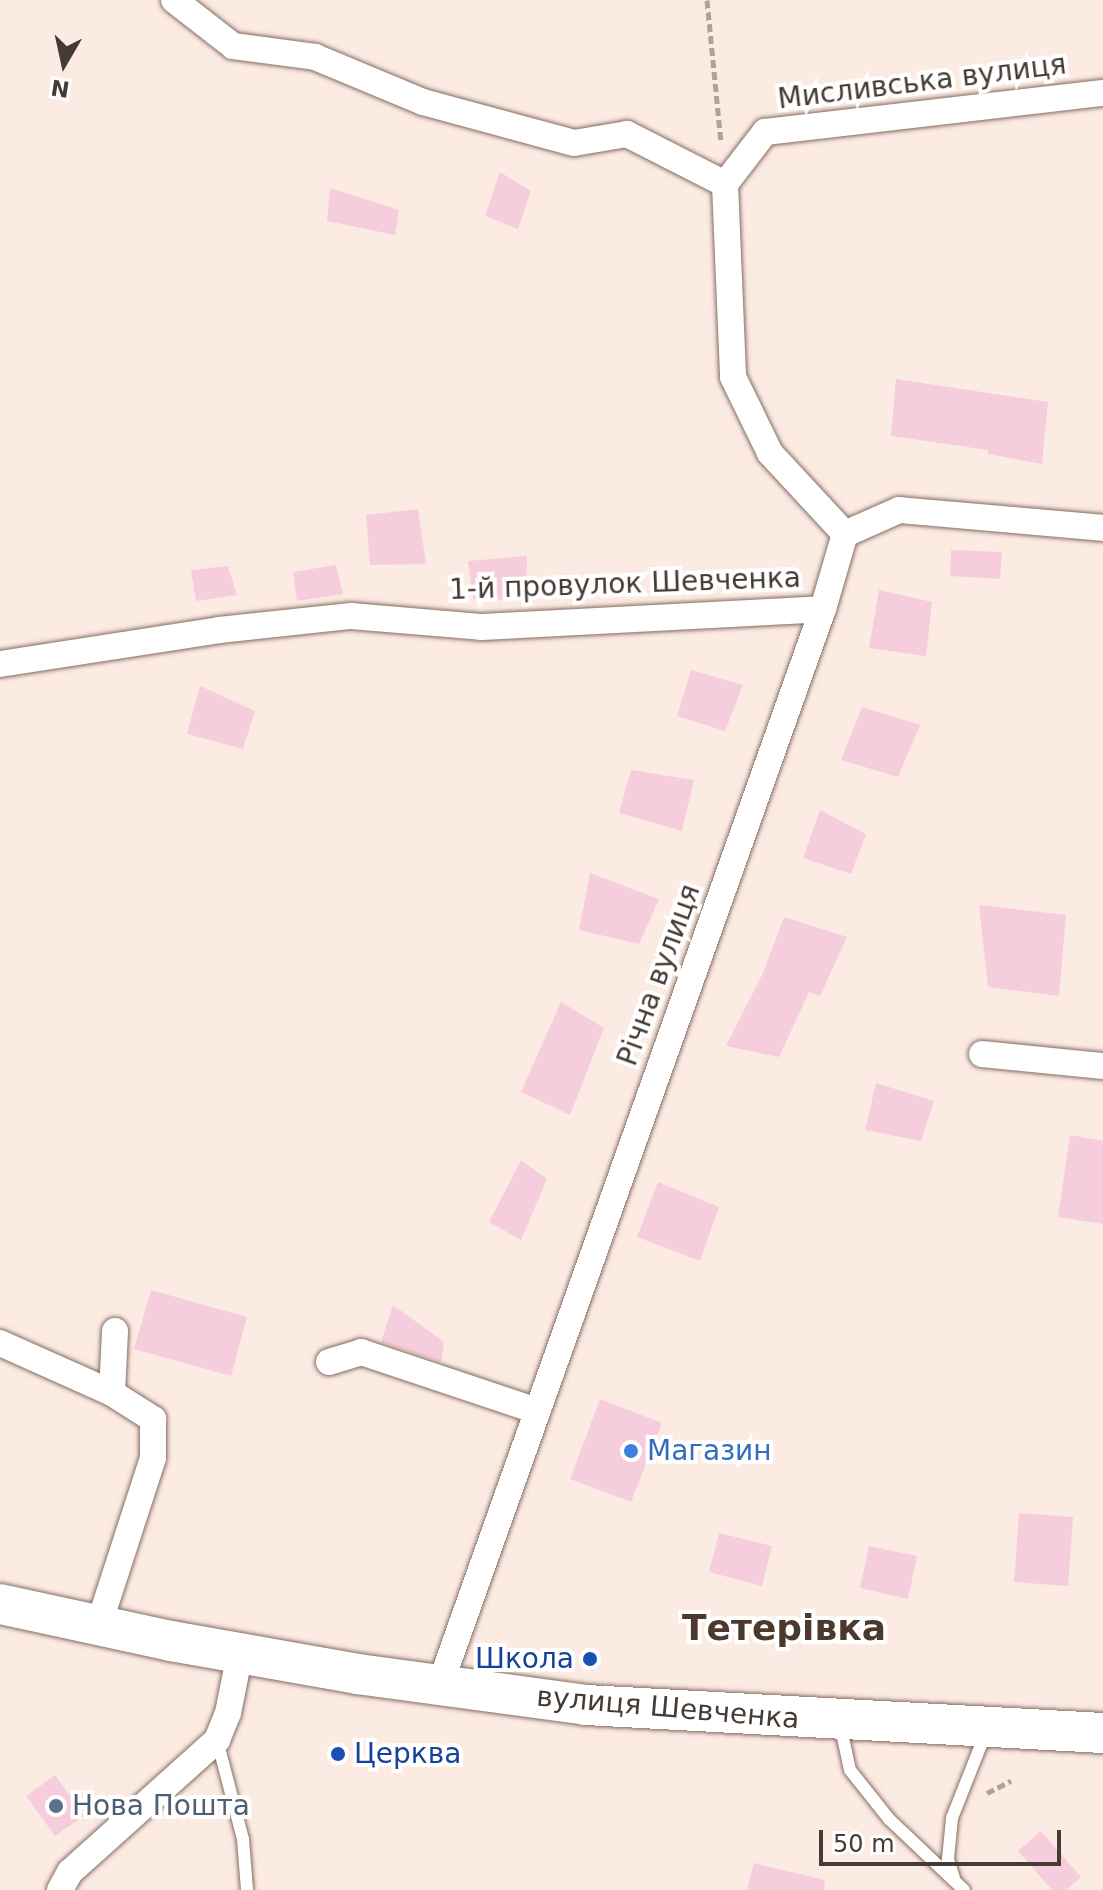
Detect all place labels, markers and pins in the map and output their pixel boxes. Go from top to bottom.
place label: Магазин [647,1434,772,1468]
marker: Магазин [622,1442,640,1460]
place label: Школа [475,1642,574,1676]
marker: Школа [581,1650,599,1668]
place label: Церква [354,1737,461,1771]
marker: Церква [329,1745,347,1763]
place label: Нова Пошта [72,1789,250,1823]
marker: Нова Пошта [47,1797,65,1815]

